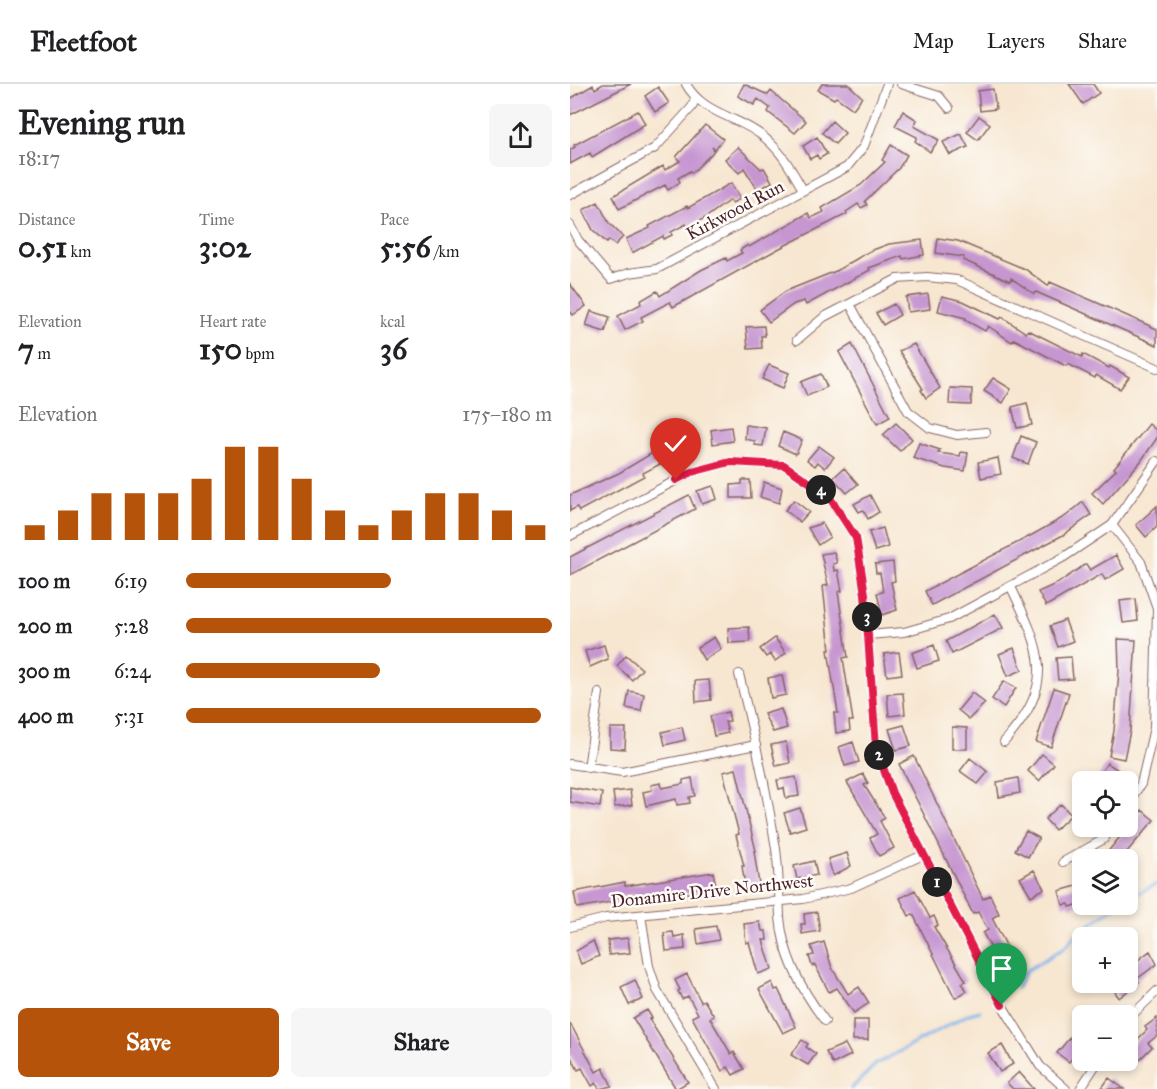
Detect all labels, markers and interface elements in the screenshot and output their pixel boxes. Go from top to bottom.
text: Fleetfoot [30,24,137,59]
text: Map [913,28,954,54]
text: Layers [987,28,1045,54]
text: Share [1078,28,1127,54]
text: Evening run [18,103,185,143]
button: share [489,104,552,167]
text: 18:17 [18,146,60,170]
street label: Kirkwood Run [682,175,788,245]
text: Distance [18,210,75,229]
text: Time [199,210,234,229]
text: Pace [380,210,409,229]
text: 0.51 [18,229,67,265]
text: 3:02 [199,229,251,265]
text: 5:56 [380,229,431,265]
text: km [67,242,91,261]
text: /km [431,242,459,261]
text: Elevation [18,312,82,331]
text: Heart rate [199,312,266,331]
text: kcal [380,312,405,331]
text: 7 [18,331,34,367]
text: 150 [199,331,242,367]
text: 36 [380,331,407,367]
text: m [34,344,51,363]
text: bpm [242,344,275,363]
text: Elevation [18,402,97,426]
text: 175–180 m [462,402,552,426]
pin [650,418,701,480]
icon: check [659,427,692,460]
pin: 4 [806,475,836,505]
text: 4 [817,480,825,499]
text: 100 m [18,569,70,593]
text: 6:19 [114,569,148,593]
pin: 3 [852,602,882,632]
text: 3 [864,607,870,626]
text: 200 m [18,614,72,638]
text: 5:28 [114,614,149,638]
text: 300 m [18,659,70,683]
text: 6:24 [114,659,150,683]
text: 400 m [18,704,74,728]
text: 5:31 [114,704,144,728]
pin: 2 [864,740,894,770]
text: 2 [875,745,883,764]
map controls [1072,771,1138,1071]
button: locate [1072,771,1138,837]
button: layers [1072,849,1138,915]
pin: 1 [922,867,952,897]
street label: Donamire Drive Northwest [610,869,815,913]
text: 1 [934,872,940,891]
button: + [1072,927,1138,993]
pin [976,943,1027,1005]
icon: arrive [985,952,1018,985]
button: − [1072,1005,1138,1071]
button: Save [18,1008,279,1077]
button: Share [291,1008,552,1077]

